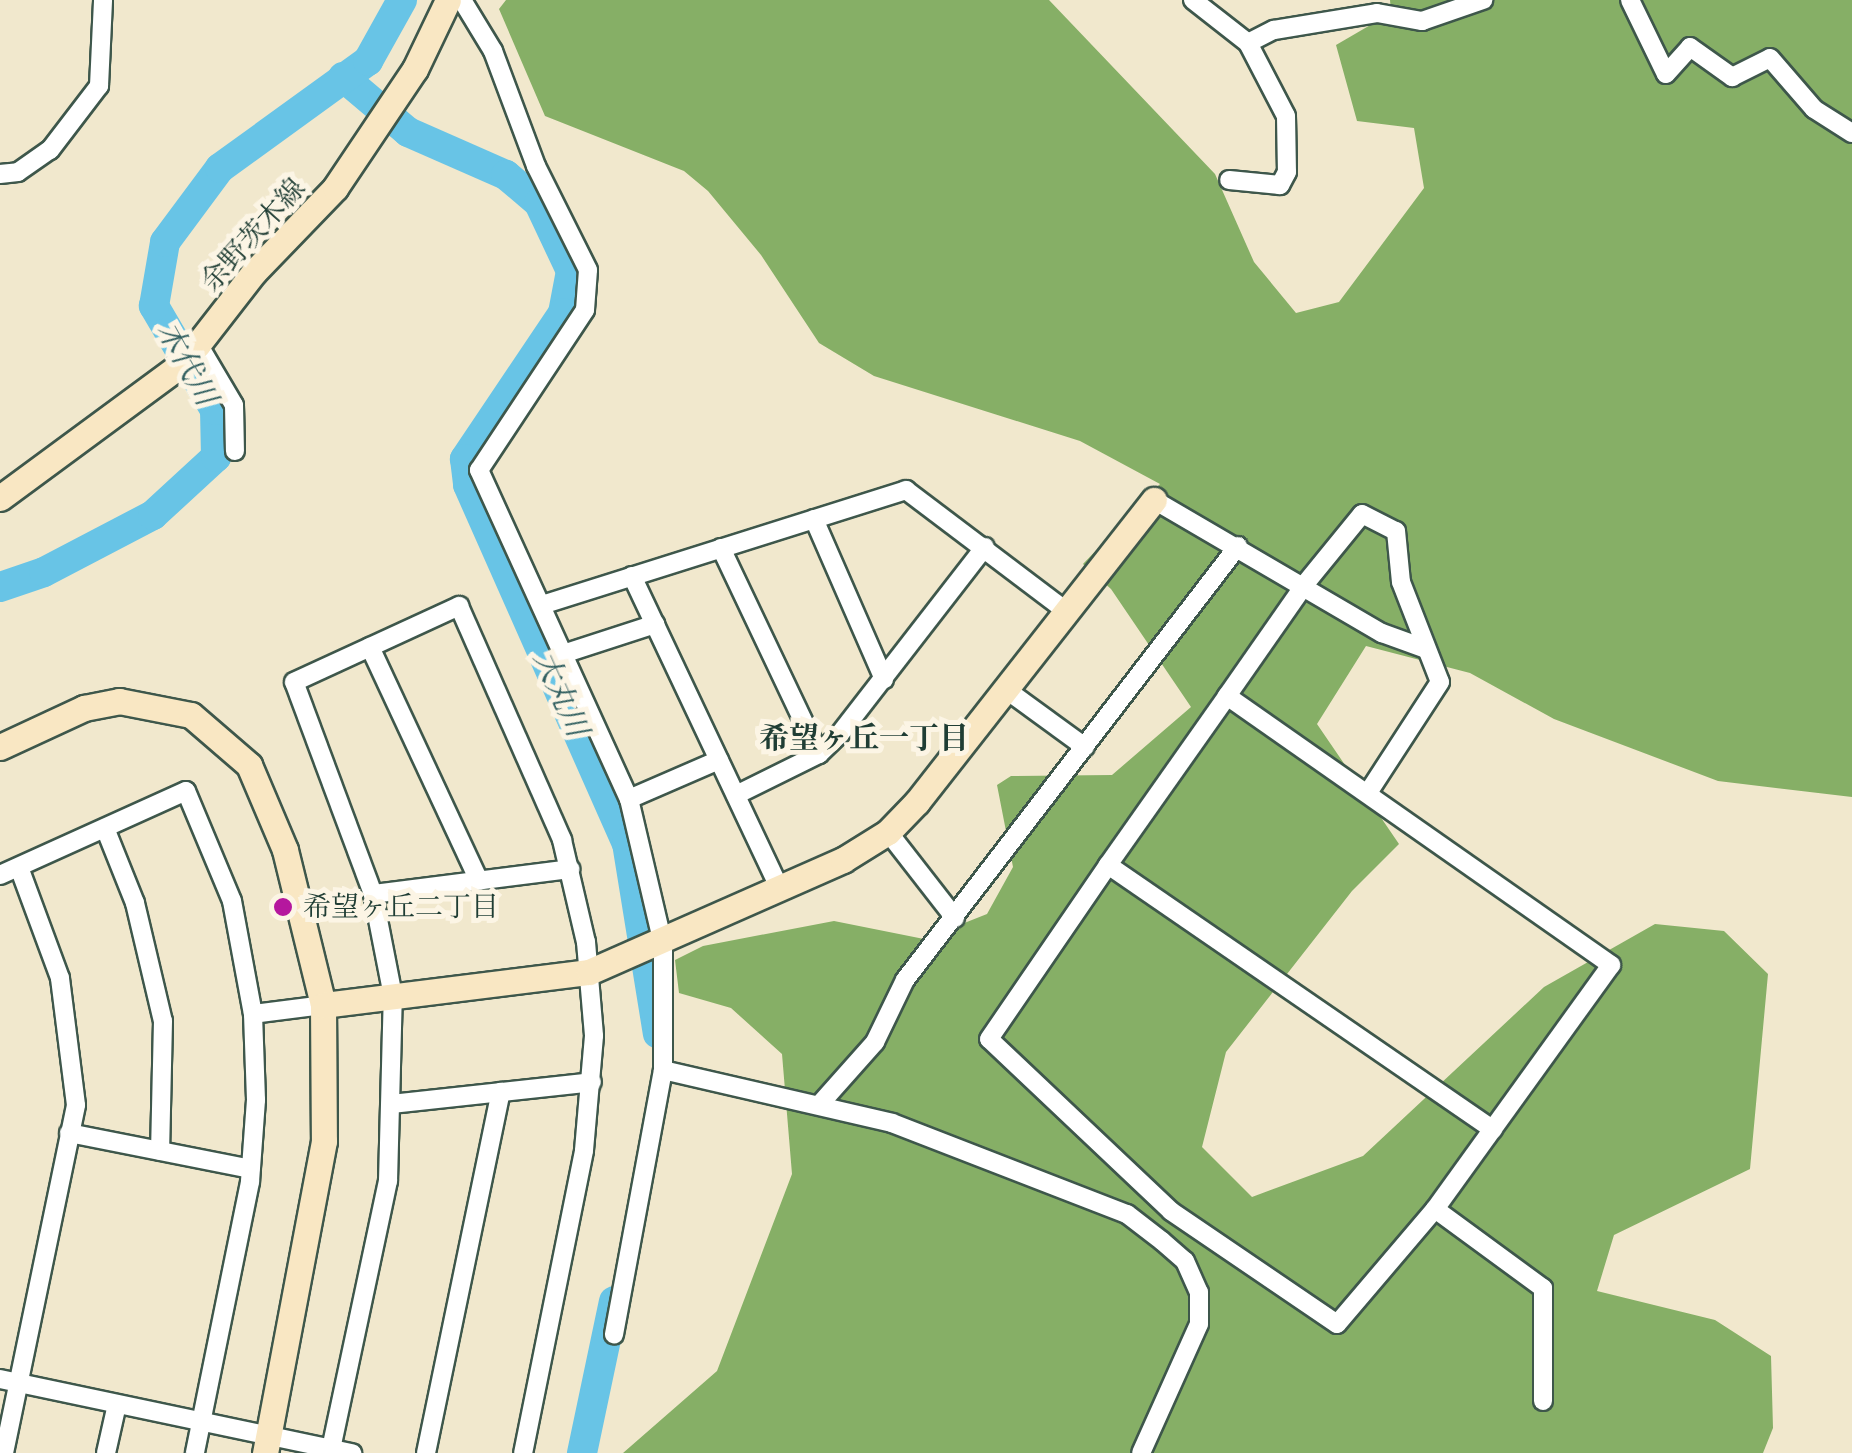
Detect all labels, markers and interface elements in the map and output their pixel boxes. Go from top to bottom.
street label: 余野茨木線 [194,172,312,298]
water label: 木代川 [148,316,224,412]
water label: 大丸川 [525,646,595,742]
district label: 希望ヶ丘一丁目 [759,721,969,757]
place label: 希望ヶ丘二丁目 [303,890,499,924]
marker: 希望ヶ丘二丁目 [272,896,294,918]

